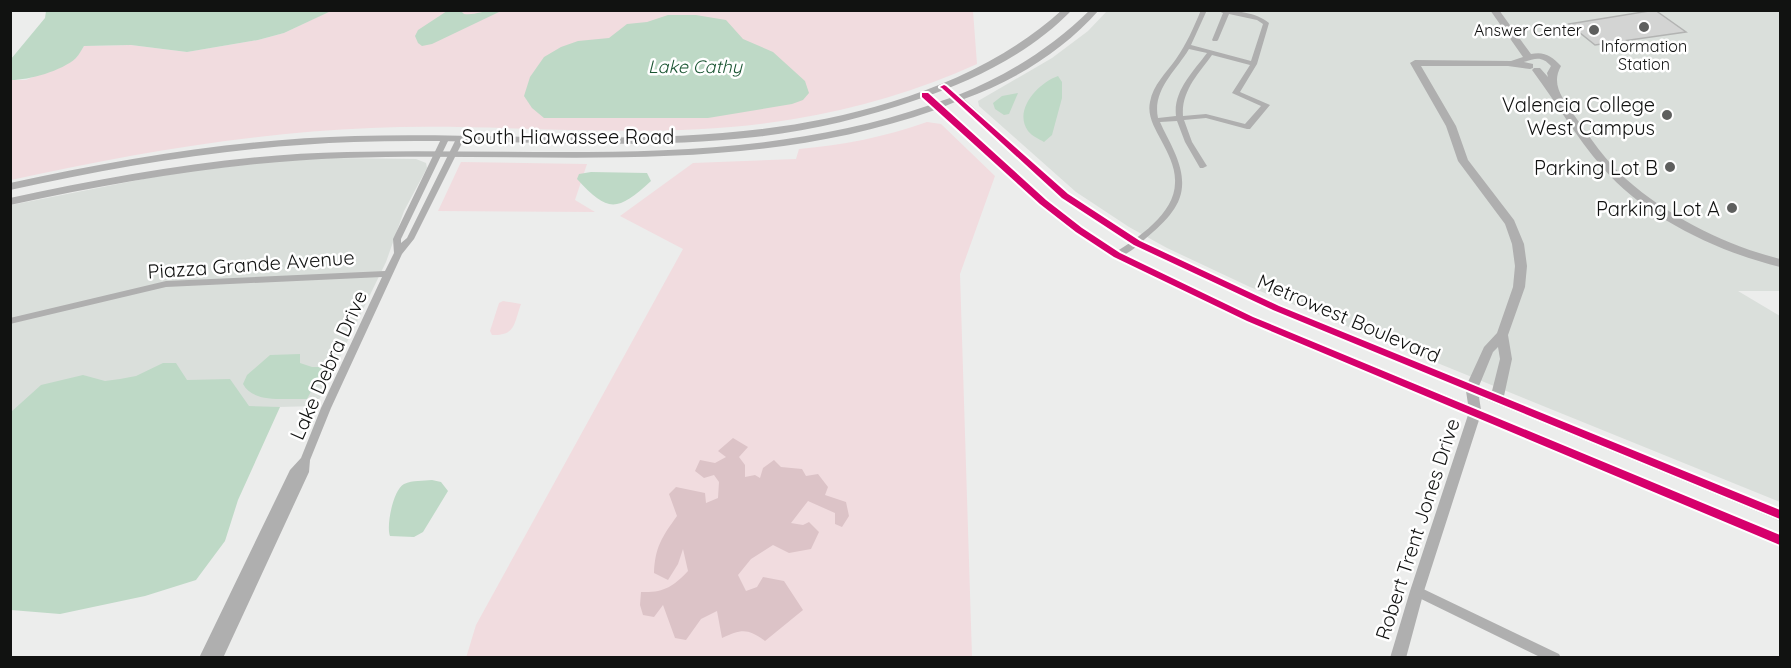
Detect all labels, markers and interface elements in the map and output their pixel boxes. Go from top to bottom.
place label: Answer Center [1474,20,1582,40]
marker: Information Station [1637,20,1651,34]
marker: Answer Center [1587,23,1601,37]
place label: Information Station [1601,36,1687,74]
water label: Lake Cathy [648,55,744,78]
place label: Valencia College West Campus [1502,92,1655,140]
marker: Valencia College West Campus [1660,108,1674,122]
street label: South Hiawassee Road [462,124,674,149]
place label: Parking Lot B [1534,155,1658,180]
marker: Parking Lot B [1663,160,1677,174]
place label: Parking Lot A [1596,196,1720,221]
marker: Parking Lot A [1725,201,1739,215]
street label: Piazza Grande Avenue [147,244,355,284]
street label: Metrowest Boulevard [1254,268,1444,368]
street label: Lake Debra Drive [284,286,372,444]
street label: Robert Trent Jones Drive [1369,415,1465,643]

